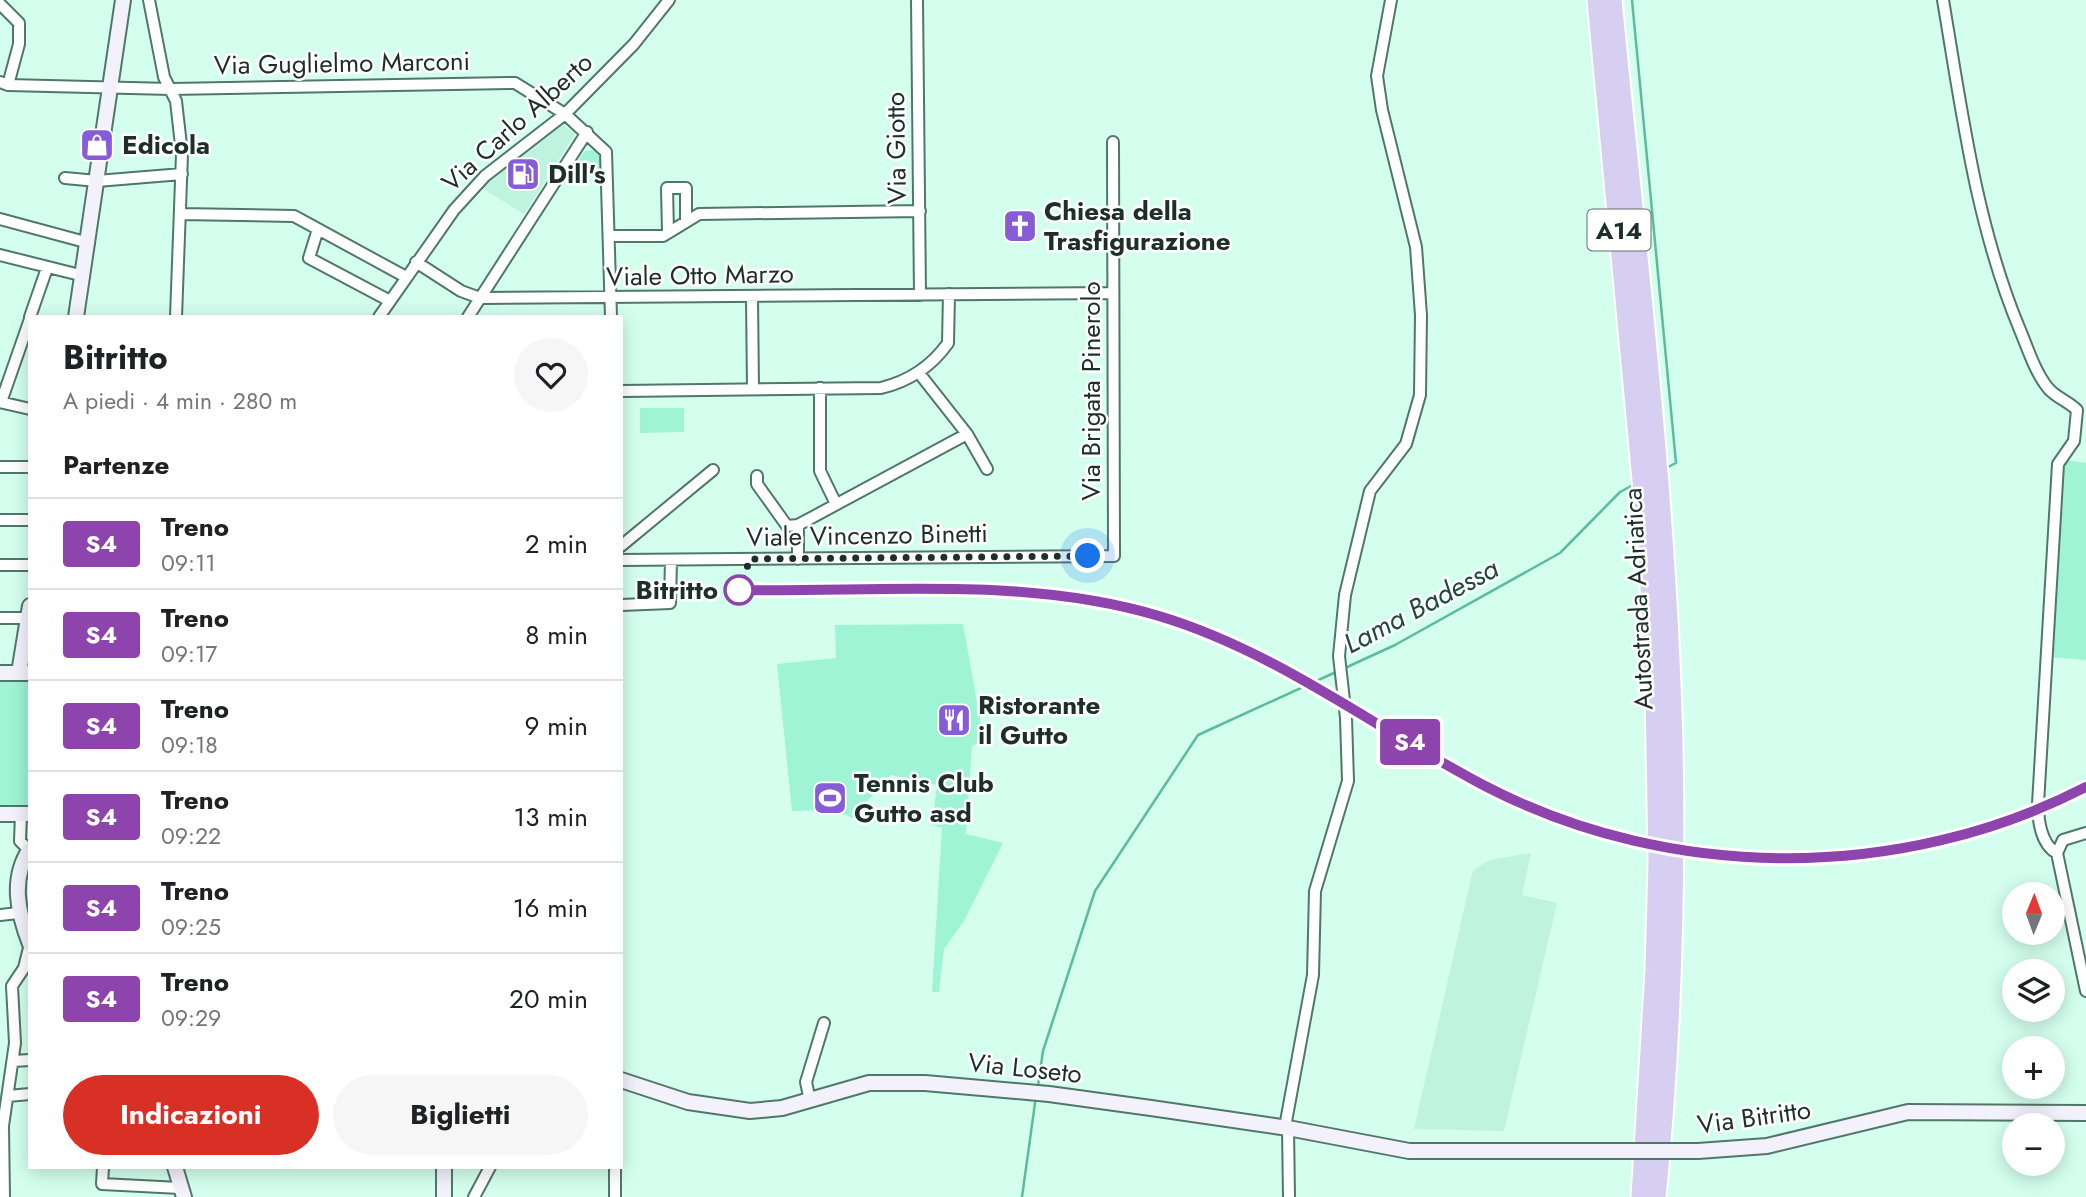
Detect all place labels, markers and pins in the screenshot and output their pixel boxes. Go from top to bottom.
shop icon: Edicola [78,126,116,164]
place label: Edicola [122,126,210,164]
fuel station icon: Dill's [504,155,542,193]
place label: Dill's [548,155,606,193]
place label: Chiesa della Trasfigurazione [1044,192,1231,260]
church icon: Chiesa della Trasfigurazione [1001,207,1039,245]
place label: Bitritto [636,571,718,609]
marker: Bitritto [724,575,754,605]
place label: Ristorante il Gutto [978,686,1100,754]
restaurant icon: Ristorante il Gutto [935,701,973,739]
place label: Tennis Club Gutto asd [854,764,994,832]
sports icon: Tennis Club Gutto asd [811,779,849,817]

